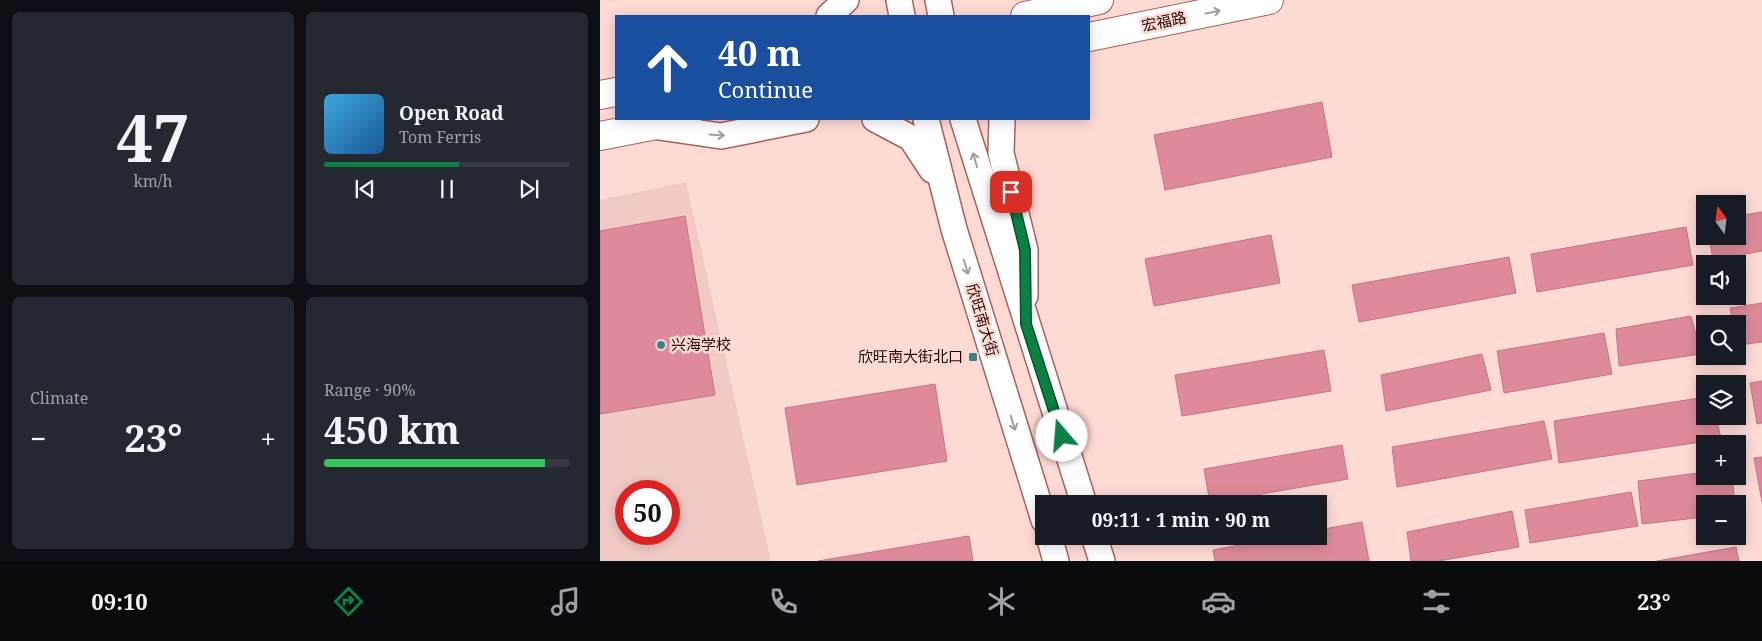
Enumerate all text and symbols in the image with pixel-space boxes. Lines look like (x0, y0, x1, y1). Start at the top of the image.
one-way arrow (1205, 6, 1221, 16)
street label: 宏福路 (1140, 7, 1188, 35)
text: 40 m (718, 29, 801, 76)
icon: ahead (635, 35, 700, 100)
text: Continue (718, 74, 813, 104)
text: 47 (116, 93, 190, 181)
text: Open Road (399, 100, 504, 126)
text: Tom Ferris (399, 126, 481, 148)
one-way arrow (708, 130, 724, 139)
one-way arrow (970, 152, 980, 168)
text: km/h (133, 170, 173, 192)
pin (990, 171, 1032, 213)
icon: previous (351, 175, 379, 203)
icon: pause (433, 175, 461, 203)
icon: next (515, 175, 543, 203)
icon: arrive (997, 178, 1025, 206)
north arrow (1696, 195, 1746, 245)
map controls (1696, 195, 1746, 545)
button: sound (1696, 255, 1746, 305)
one-way arrow (961, 259, 971, 275)
street label: 欣旺南大街 (962, 281, 1003, 359)
button: search (1696, 315, 1746, 365)
place label: 兴海学校 (671, 334, 731, 354)
marker: 兴海学校 (655, 339, 667, 351)
place label: 欣旺南大街北口 (858, 346, 963, 366)
marker: 欣旺南大街北口 (967, 351, 979, 363)
button: layers (1696, 375, 1746, 425)
text: Range · 90% (324, 379, 416, 401)
text: Climate (30, 387, 88, 409)
text: 450 km (324, 403, 460, 455)
position arrow (1035, 409, 1087, 461)
text: 23° (124, 411, 182, 463)
one-way arrow (1009, 414, 1019, 430)
text: − (30, 419, 46, 457)
text: + (260, 419, 276, 457)
button: + (1696, 435, 1746, 485)
speed limit sign: 50 (615, 480, 680, 545)
button: − (1696, 495, 1746, 545)
text: 09:11 · 1 min · 90 m (1092, 507, 1270, 533)
icon: directions (331, 584, 366, 619)
icon: music (548, 584, 583, 619)
icon: phone (766, 584, 801, 619)
icon: climate (984, 584, 1019, 619)
icon: car (1201, 584, 1236, 619)
icon: filters (1419, 584, 1454, 619)
text: 09:10 (91, 586, 148, 616)
text: 23° (1637, 586, 1671, 616)

